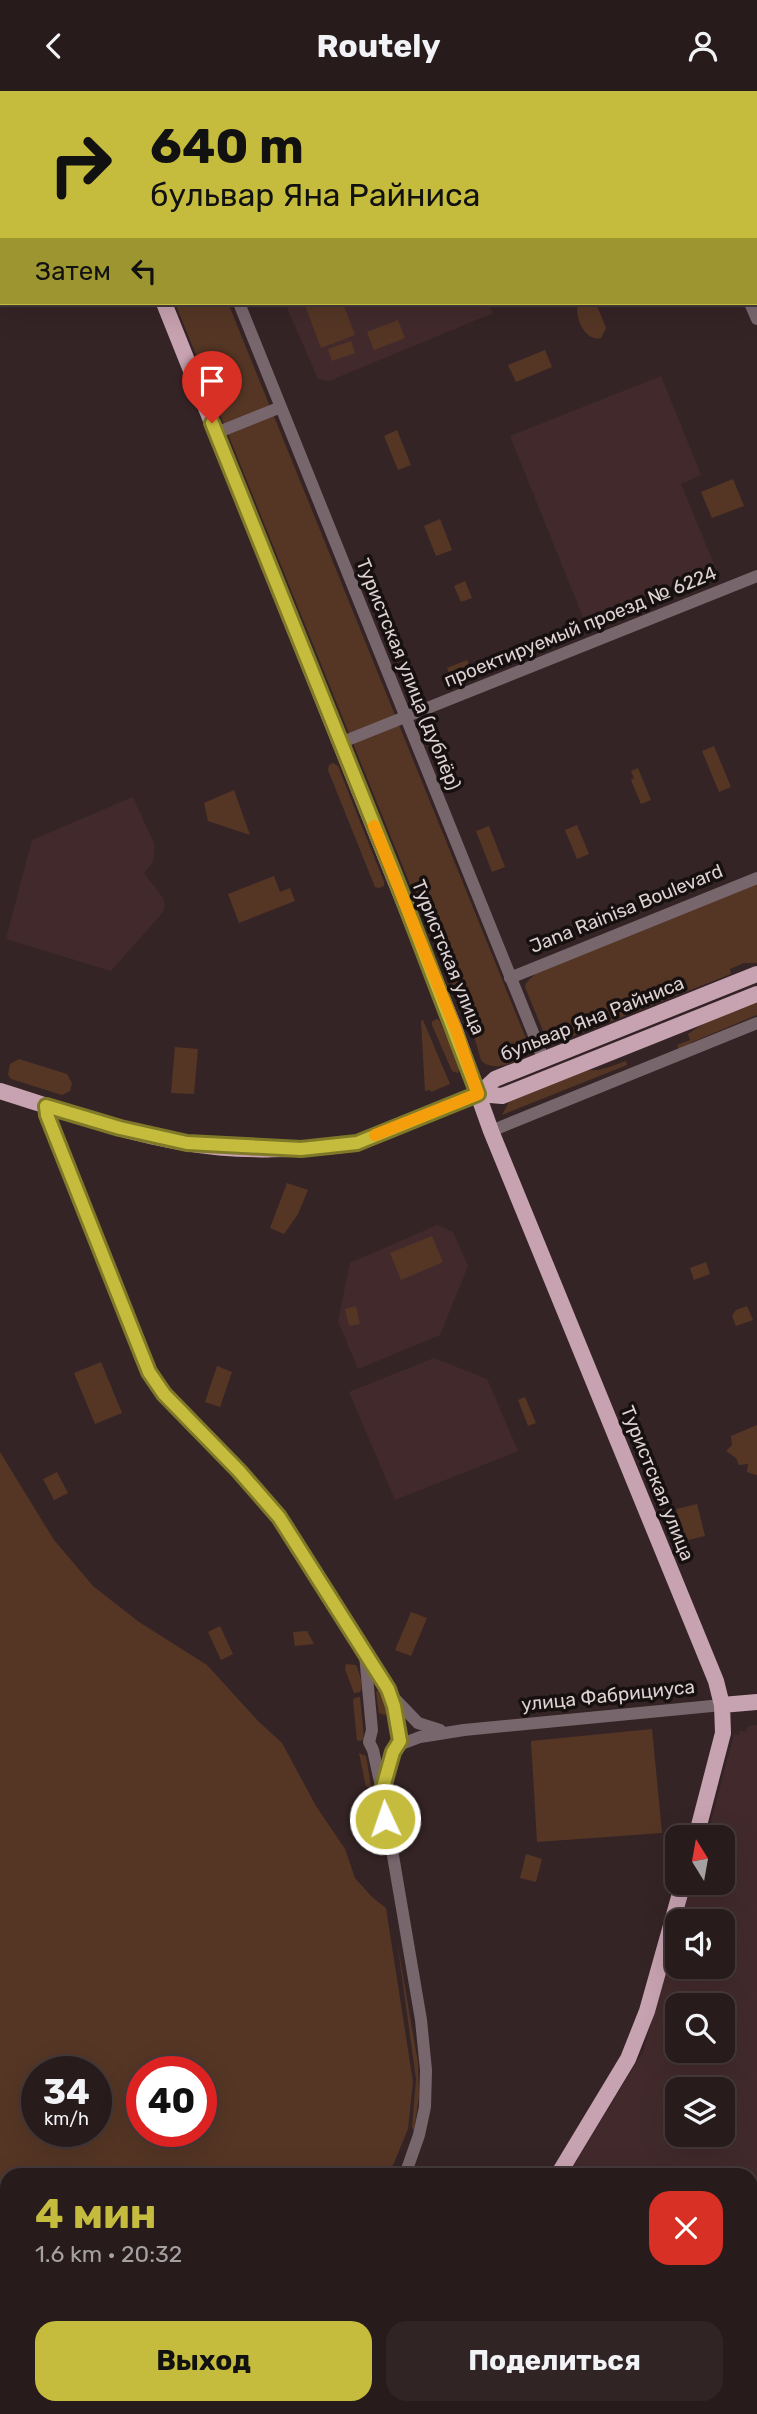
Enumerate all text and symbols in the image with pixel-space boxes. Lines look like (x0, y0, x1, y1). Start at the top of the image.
icon: back (35, 27, 73, 65)
text: Routely (316, 27, 441, 65)
icon: person (684, 27, 722, 65)
text: 640 m (150, 117, 304, 175)
icon: right (35, 119, 126, 210)
text: бульвар Яна Райниса (150, 176, 480, 214)
icon: left (125, 252, 163, 290)
text: Затем (35, 256, 111, 287)
pin (182, 351, 242, 423)
icon: arrive (193, 362, 231, 400)
street label: Туристская улица (дублёр) (351, 555, 466, 793)
street label: проектируемый проезд № 6224 (441, 561, 720, 692)
street label: Jana Rainisa Boulevard (526, 859, 726, 958)
street label: Туристская улица (407, 876, 490, 1038)
street label: бульвар Яна Райниса (497, 971, 687, 1066)
street label: Туристская улица (616, 1402, 699, 1564)
street label: улица Фабрициуса (520, 1675, 696, 1716)
position arrow (348, 1782, 422, 1856)
north arrow (665, 1825, 735, 1895)
map controls (665, 1825, 735, 2147)
button: sound (665, 1909, 735, 1979)
button: search (665, 1993, 735, 2063)
speed limit sign: 40 (126, 2056, 217, 2147)
text: 34 (43, 2071, 90, 2113)
button: layers (665, 2077, 735, 2147)
text: km/h (44, 2108, 89, 2130)
text: 4 мин (35, 2189, 157, 2239)
button: close (649, 2191, 723, 2265)
text: 1.6 km · 20:32 (35, 2240, 182, 2268)
button: Выход (35, 2321, 372, 2401)
button: Поделиться (386, 2321, 723, 2401)

